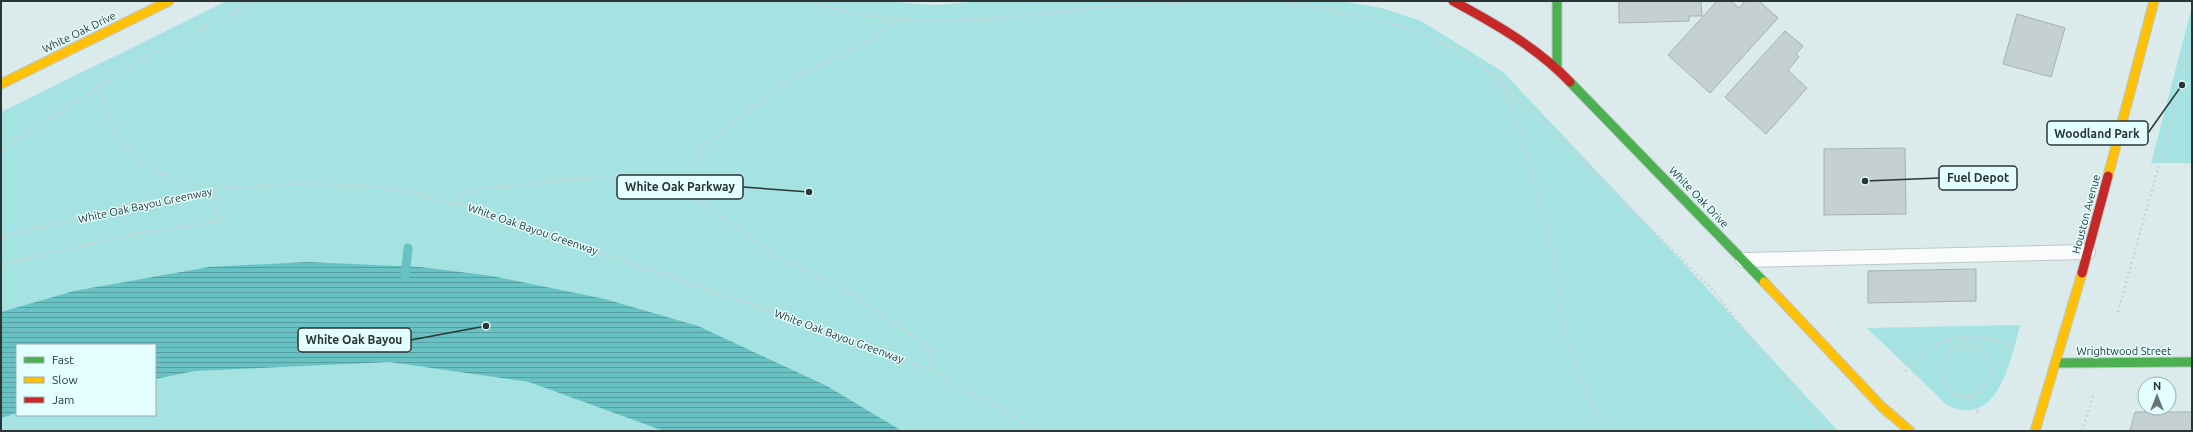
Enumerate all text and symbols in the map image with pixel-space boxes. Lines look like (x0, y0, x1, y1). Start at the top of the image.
street label: White Oak Drive (40, 9, 118, 55)
callout: Woodland Park (2047, 121, 2148, 145)
text: Woodland Park (2054, 127, 2140, 140)
street label: White Oak Drive (1667, 164, 1731, 230)
callout: Fuel Depot (1939, 166, 2017, 190)
text: Fuel Depot (1947, 171, 2009, 184)
street label: Houston Avenue (2070, 173, 2102, 255)
callout: White Oak Parkway (617, 175, 743, 199)
text: White Oak Parkway (625, 180, 735, 193)
street label: White Oak Bayou Greenway (77, 185, 214, 225)
street label: White Oak Bayou Greenway (466, 201, 600, 257)
street label: White Oak Bayou Greenway (773, 307, 906, 365)
callout: White Oak Bayou (298, 328, 411, 352)
text: White Oak Bayou (306, 333, 402, 346)
legend (16, 344, 156, 416)
street label: Wrightwood Street (2077, 345, 2172, 357)
text: Fast (52, 353, 74, 366)
text: Slow (52, 373, 78, 386)
north arrow (2137, 376, 2177, 416)
text: N (2153, 380, 2161, 392)
text: Jam (52, 393, 74, 406)

